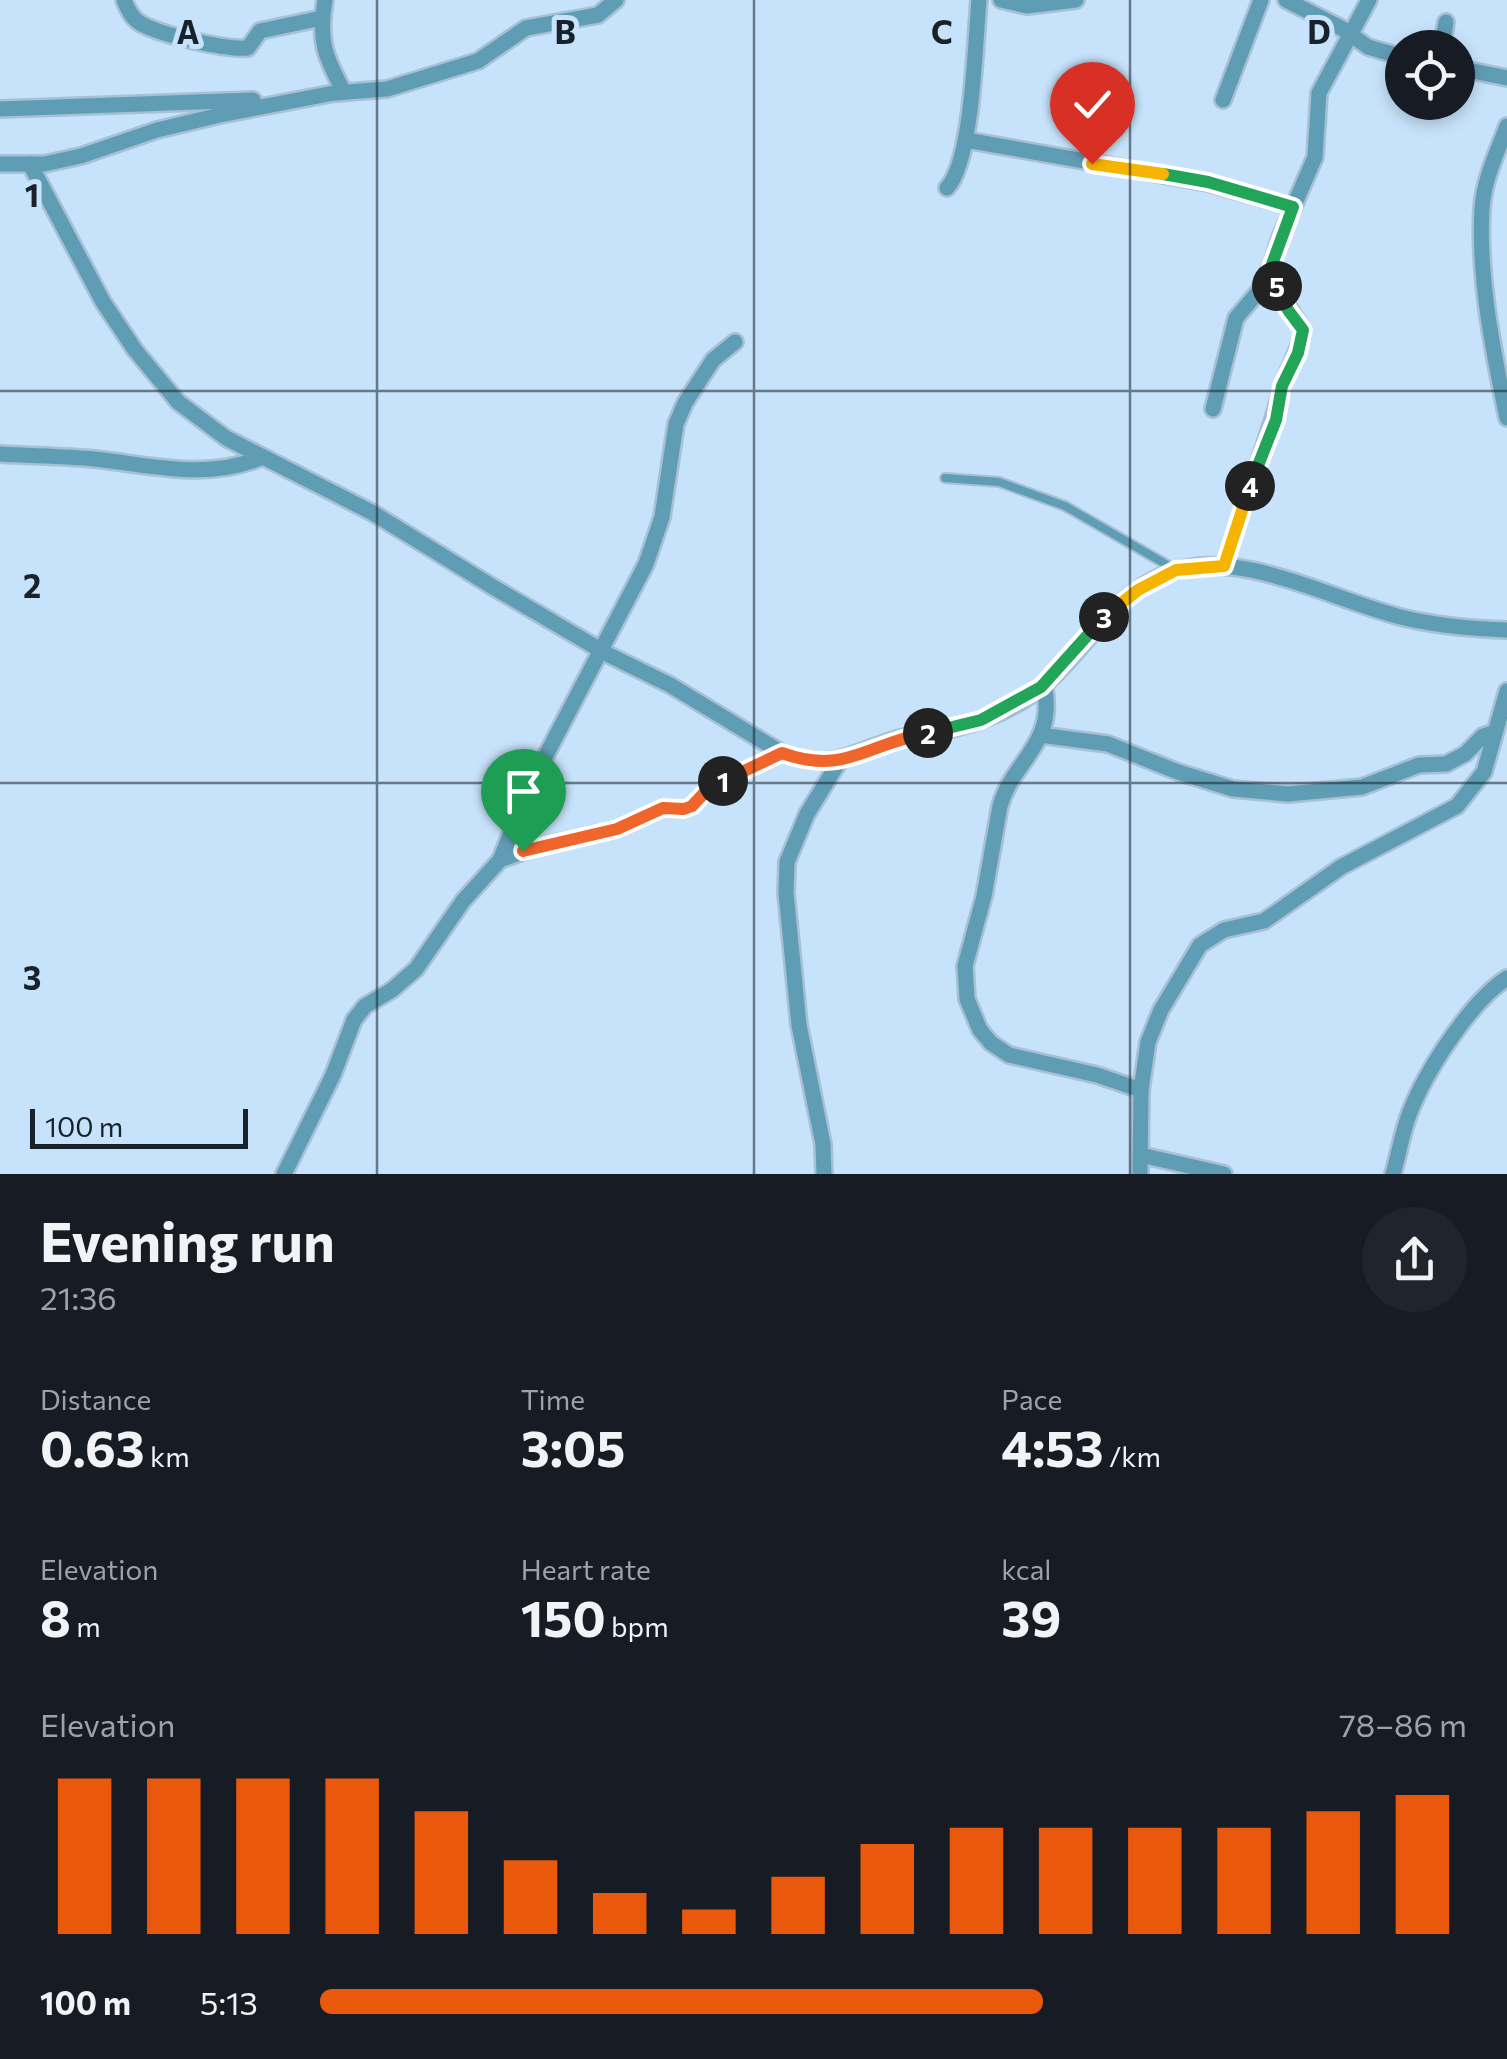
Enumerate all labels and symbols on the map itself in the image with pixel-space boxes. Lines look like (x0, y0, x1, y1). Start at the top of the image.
text: A (177, 11, 200, 51)
text: B (554, 11, 576, 51)
text: C (931, 11, 953, 51)
text: D (1307, 11, 1331, 51)
pin (1050, 62, 1135, 165)
text: 1 (25, 174, 39, 214)
pin: 5 (1252, 261, 1302, 311)
pin: 4 (1225, 461, 1275, 511)
text: 2 (23, 565, 41, 605)
pin: 3 (1079, 592, 1129, 642)
pin: 2 (903, 708, 953, 758)
pin (481, 749, 566, 852)
pin: 1 (698, 756, 748, 806)
text: 3 (23, 957, 41, 997)
scale bar (30, 1104, 248, 1148)

